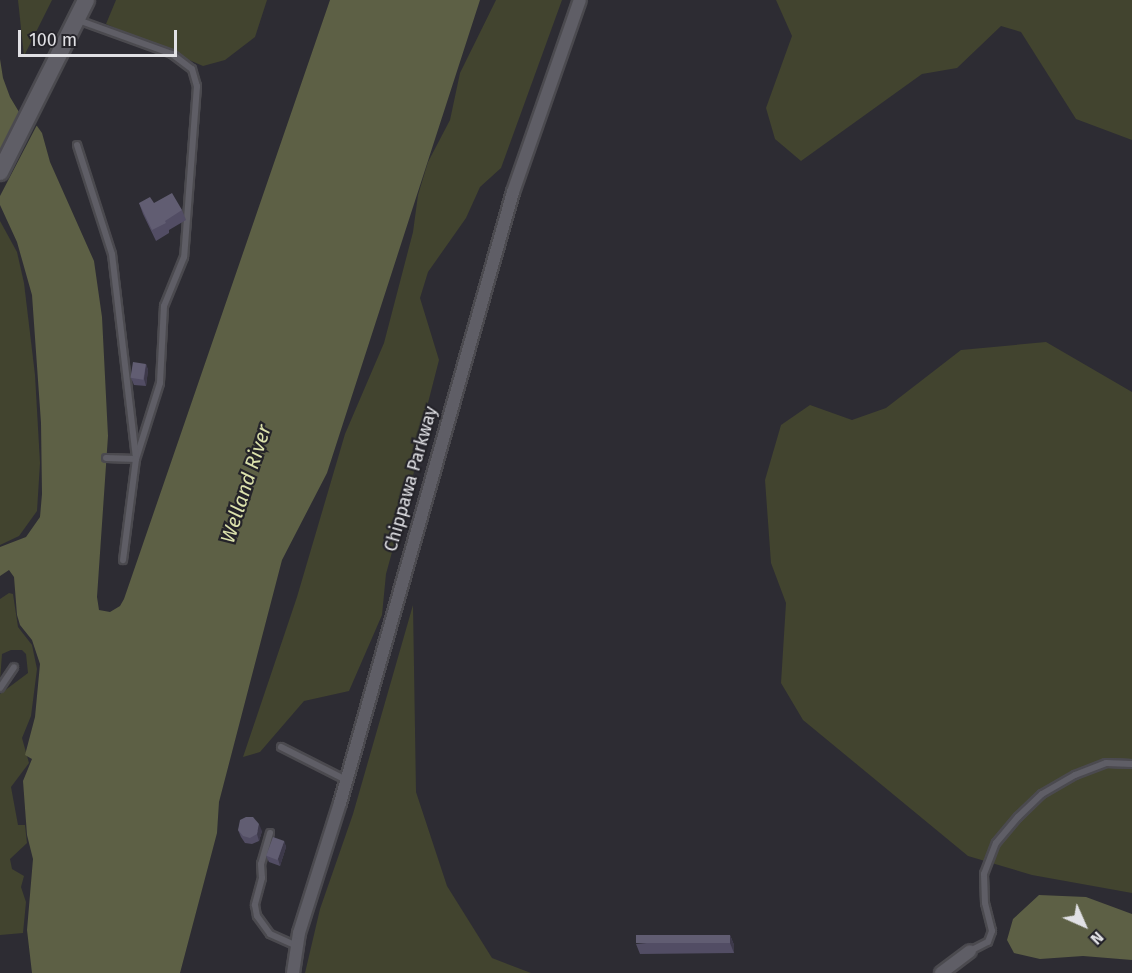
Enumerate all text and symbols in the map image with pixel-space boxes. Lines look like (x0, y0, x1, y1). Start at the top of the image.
scale bar (21, 18, 180, 56)
text: 100 m (29, 29, 77, 51)
street label: Chippawa Parkway (380, 404, 442, 554)
water label: Welland River (216, 422, 276, 546)
north arrow (1054, 895, 1114, 955)
text: N (1087, 928, 1108, 949)

